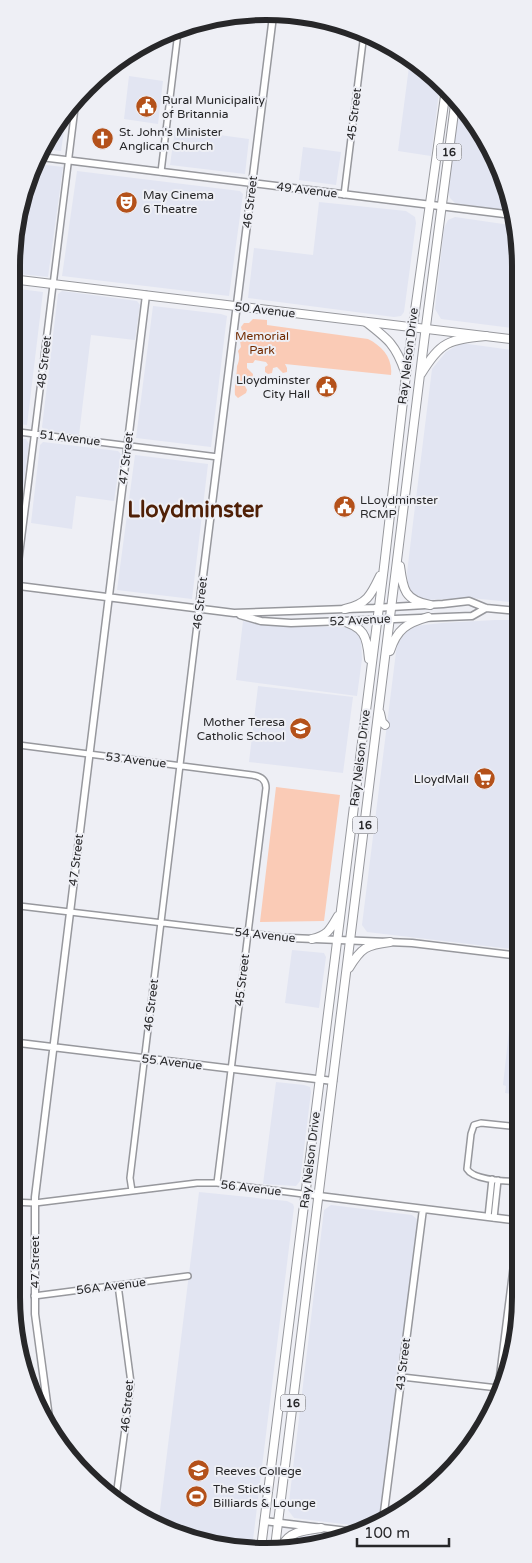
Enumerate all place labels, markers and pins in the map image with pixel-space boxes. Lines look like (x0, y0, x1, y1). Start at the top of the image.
place label: Rural Municipality of Britannia (162, 93, 266, 121)
public building icon: Rural Municipality of Britannia (134, 95, 158, 119)
place label: St. John's Minister Anglican Church (119, 125, 223, 153)
church icon: St. John's Minister Anglican Church (91, 127, 115, 151)
place label: May Cinema 6 Theatre (143, 188, 214, 216)
theatre icon: May Cinema 6 Theatre (115, 190, 139, 214)
place label: Lloydminster City Hall (236, 373, 310, 401)
public building icon: Lloydminster City Hall (314, 375, 338, 399)
place label: LLoydminster RCMP (360, 493, 438, 521)
public building icon: LLoydminster RCMP (332, 495, 356, 519)
place label: Mother Teresa Catholic School (197, 715, 285, 743)
school or university icon: Mother Teresa Catholic School (289, 717, 313, 741)
supermarket icon: LloydMall (473, 767, 497, 791)
place label: LloydMall (414, 772, 469, 786)
school or university icon: Reeves College (187, 1459, 211, 1483)
place label: Reeves College (215, 1464, 302, 1478)
place label: The Sticks Billiards & Lounge (213, 1482, 316, 1510)
sports icon: The Sticks Billiards & Lounge (185, 1484, 209, 1508)

